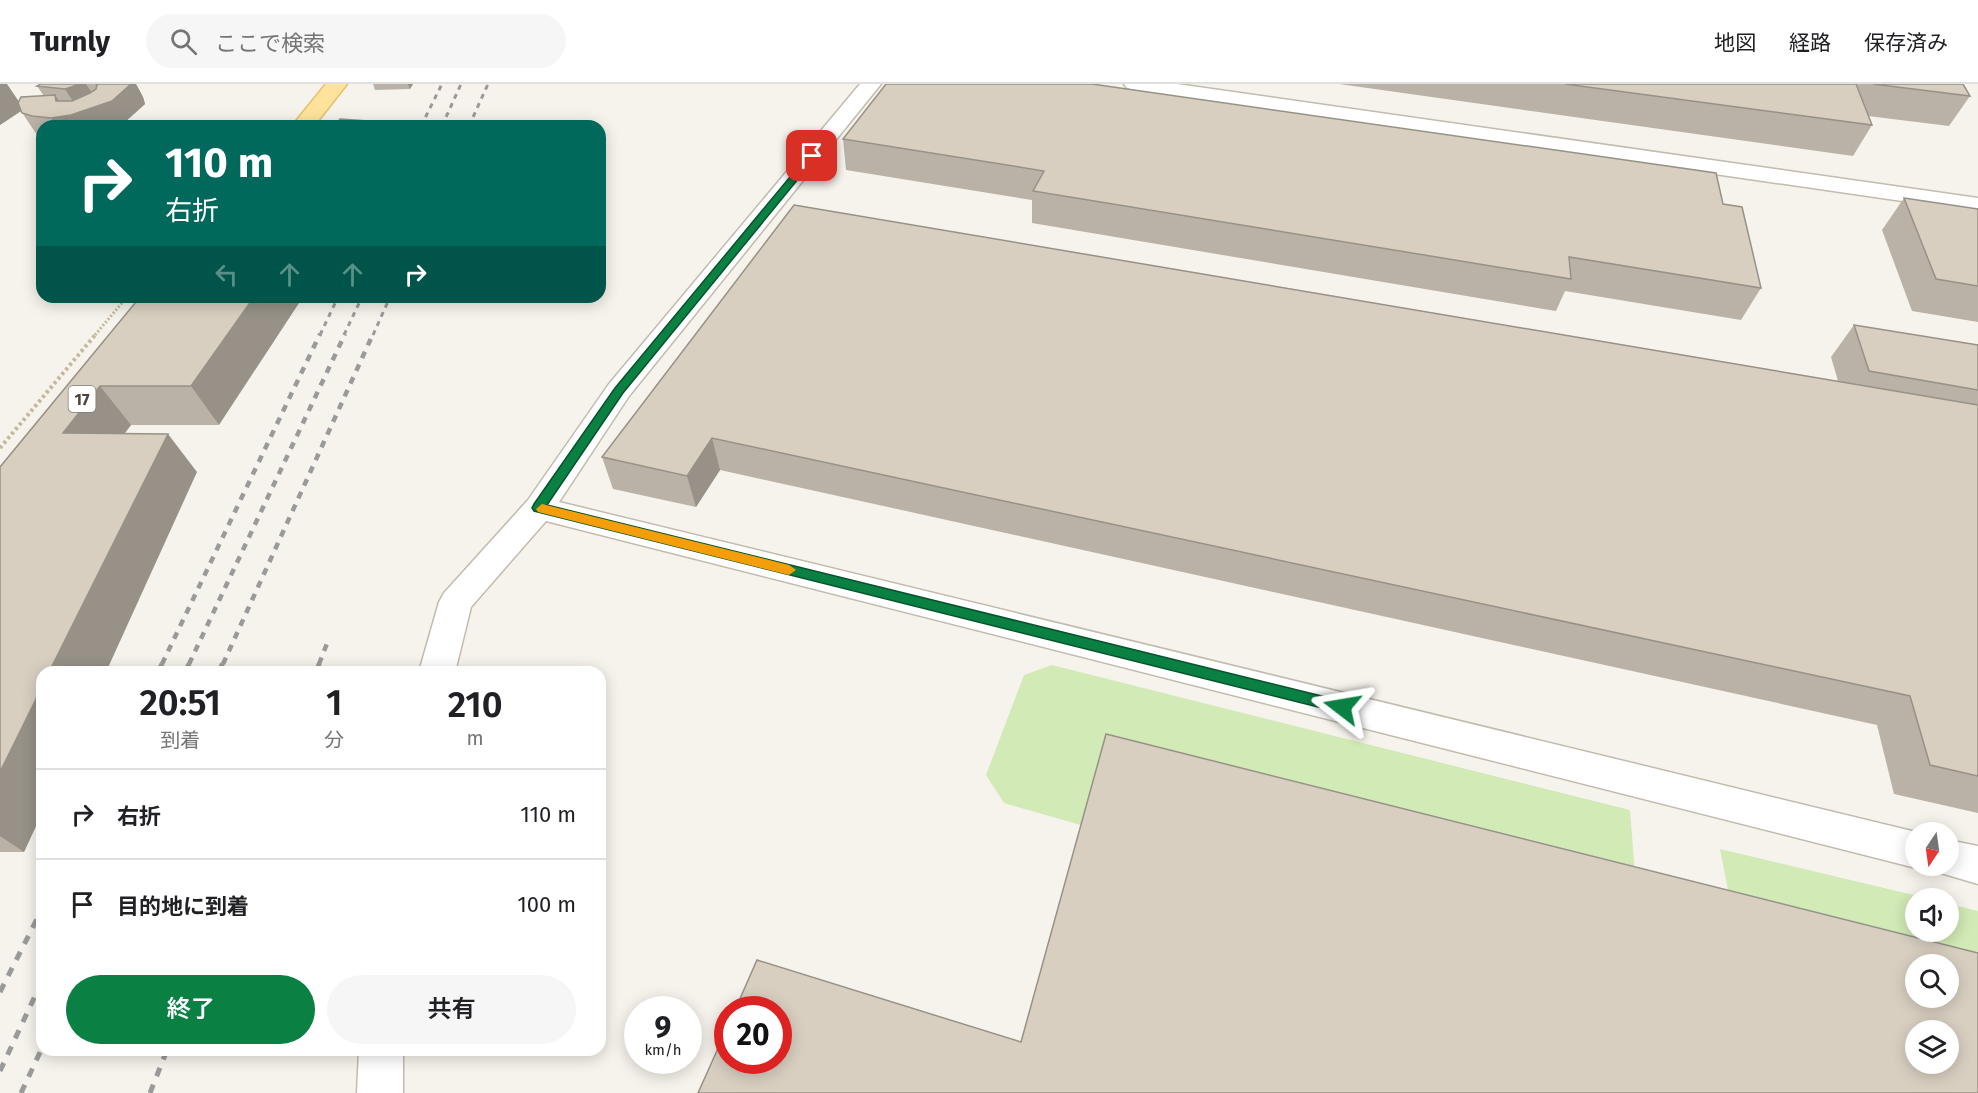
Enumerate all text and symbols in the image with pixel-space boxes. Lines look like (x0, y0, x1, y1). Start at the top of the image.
search box (146, 14, 566, 68)
text: Turnly (30, 25, 110, 58)
icon: search (167, 25, 200, 58)
text: ここで検索 (215, 30, 325, 57)
text: 地図 (1714, 30, 1756, 56)
text: 経路 (1789, 30, 1831, 56)
text: 保存済み (1864, 30, 1948, 56)
pin (786, 130, 837, 181)
text: 110 m (165, 138, 273, 188)
icon: arrive (795, 139, 828, 172)
icon: right (66, 144, 144, 222)
text: 右折 (165, 195, 219, 227)
icon: left (210, 258, 243, 291)
icon: ahead (273, 258, 306, 291)
icon: ahead (336, 258, 369, 291)
icon: right (399, 258, 432, 291)
road number: 17 (68, 386, 96, 412)
position arrow (1310, 675, 1374, 739)
text: 20:51 (139, 681, 221, 725)
text: 1 (326, 681, 343, 725)
text: 210 (448, 683, 503, 727)
text: m (467, 726, 484, 750)
text: 到着 (160, 728, 200, 752)
text: 分 (324, 728, 344, 752)
icon: right (66, 798, 99, 831)
text: 110 m (520, 801, 576, 828)
text: 右折 (117, 803, 161, 830)
north arrow (1905, 822, 1959, 876)
map controls (1905, 822, 1959, 1074)
icon: arrive (66, 888, 99, 921)
button: sound (1905, 888, 1959, 942)
text: 100 m (517, 891, 576, 918)
text: 目的地に到着 (117, 893, 249, 920)
button: search (1905, 954, 1959, 1008)
button: 終了 (66, 975, 315, 1044)
button: 共有 (327, 975, 576, 1044)
speed limit sign: 20 (714, 996, 792, 1074)
text: 9 (655, 1010, 671, 1046)
button: layers (1905, 1020, 1959, 1074)
text: km/h (644, 1041, 682, 1059)

